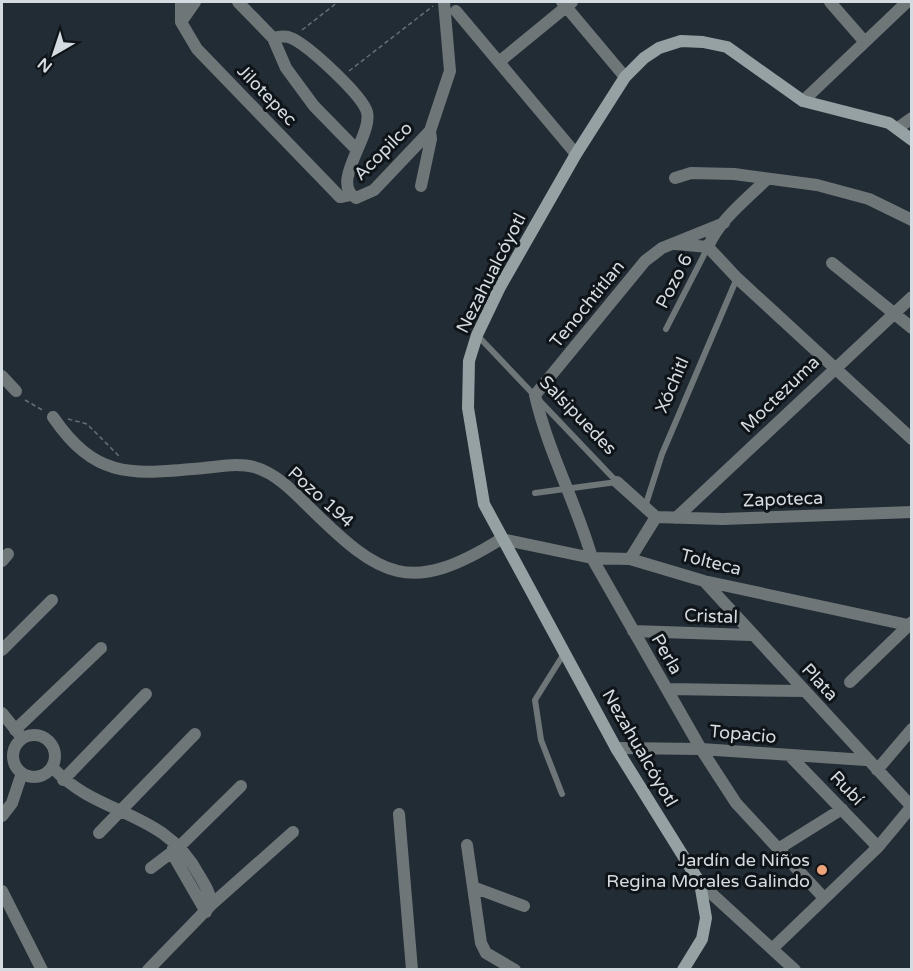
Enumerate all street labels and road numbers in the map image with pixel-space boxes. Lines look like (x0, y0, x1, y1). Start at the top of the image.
street label: Jilotepec (233, 60, 301, 130)
street label: Acopilco (349, 117, 417, 185)
street label: Nezahualcóyotl (451, 209, 531, 337)
street label: Pozo 6 (651, 250, 697, 312)
street label: Tenochtitlan (545, 256, 629, 352)
street label: Moctezuma (736, 351, 824, 437)
street label: Xóchitl (650, 354, 694, 416)
street label: Salsipuedes (535, 371, 621, 459)
street label: Pozo 194 (283, 462, 359, 532)
street label: Zapoteca (742, 487, 824, 511)
street label: Tolteca (678, 544, 744, 580)
street label: Cristal (684, 604, 738, 628)
street label: Perla (647, 630, 687, 678)
street label: Plata (797, 659, 843, 705)
street label: Nezahualcóyotl (597, 685, 683, 811)
street label: Topacio (709, 720, 778, 748)
street label: Rubí (825, 766, 869, 810)

